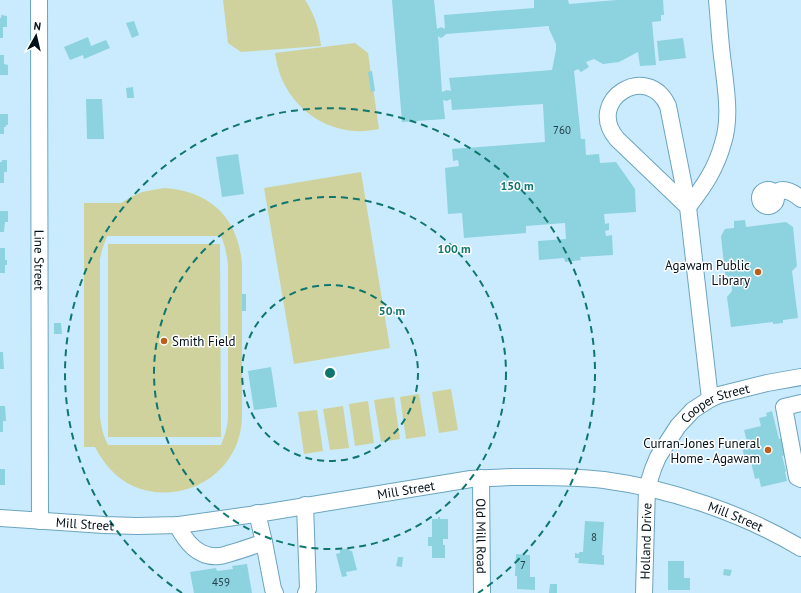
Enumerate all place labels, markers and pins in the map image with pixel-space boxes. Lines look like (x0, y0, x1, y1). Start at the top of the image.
place label: Agawam Public Library (665, 257, 750, 289)
marker: Agawam Public Library (753, 267, 763, 277)
place label: Smith Field (172, 333, 236, 350)
marker: Smith Field (159, 336, 169, 346)
centre of rings (323, 366, 337, 380)
place label: Curran-Jones Funeral Home - Agawam (643, 435, 760, 467)
marker: Curran-Jones Funeral Home - Agawam (763, 445, 773, 455)

